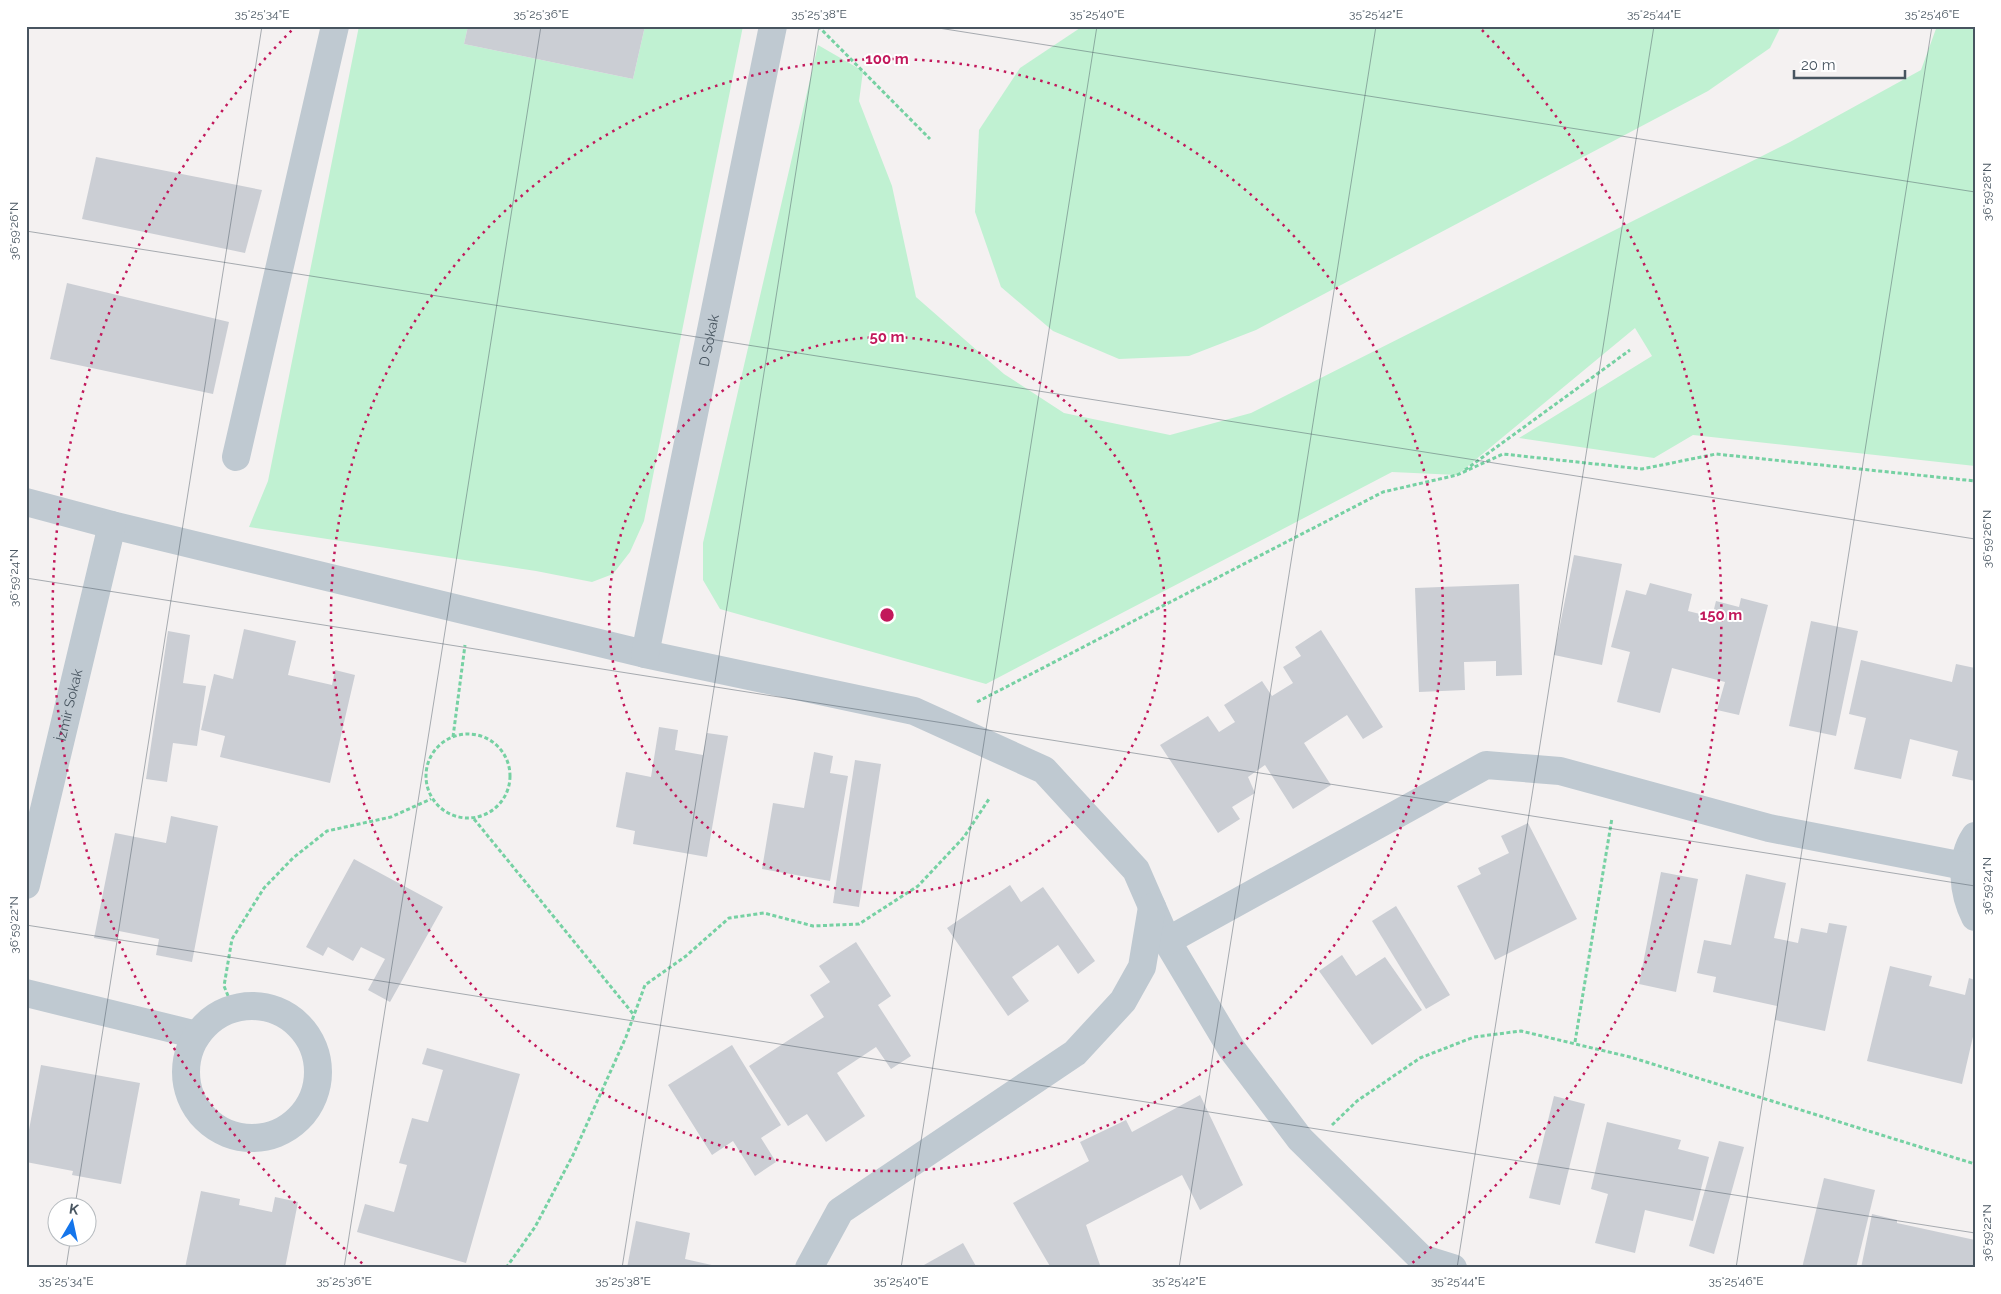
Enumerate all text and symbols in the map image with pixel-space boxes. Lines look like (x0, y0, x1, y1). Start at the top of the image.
text: 35°25'34"E (235, 7, 289, 21)
text: 35°25'36"E (513, 7, 569, 21)
text: 35°25'38"E (791, 7, 847, 21)
text: 35°25'40"E (1069, 7, 1125, 21)
text: 35°25'42"E (1349, 7, 1403, 21)
text: 35°25'44"E (1627, 7, 1681, 21)
text: 35°25'46"E (1905, 7, 1959, 21)
scale bar (1794, 48, 1905, 80)
text: 100 m (865, 50, 909, 68)
text: 20 m (1801, 56, 1836, 74)
text: 36°59'28"N (1980, 163, 1994, 221)
text: 36°59'26"N (7, 202, 21, 260)
street label: D Sokak (696, 312, 722, 368)
text: 50 m (869, 328, 905, 346)
text: 36°59'26"N (1980, 510, 1994, 568)
text: 36°59'24"N (7, 549, 21, 607)
centre of rings (878, 606, 896, 624)
text: 150 m (1700, 606, 1742, 624)
street label: İzmir Sokak (51, 667, 85, 743)
text: 36°59'24"N (1980, 857, 1994, 915)
text: 36°59'22"N (7, 896, 21, 954)
north arrow (48, 1196, 98, 1246)
text: K (68, 1201, 81, 1218)
text: 36°59'22"N (1980, 1204, 1994, 1262)
text: 35°25'34"E (39, 1274, 93, 1288)
text: 35°25'36"E (316, 1274, 372, 1288)
text: 35°25'38"E (595, 1274, 651, 1288)
text: 35°25'40"E (873, 1274, 929, 1288)
text: 35°25'42"E (1152, 1274, 1206, 1288)
text: 35°25'44"E (1431, 1274, 1485, 1288)
text: 35°25'46"E (1709, 1274, 1763, 1288)

